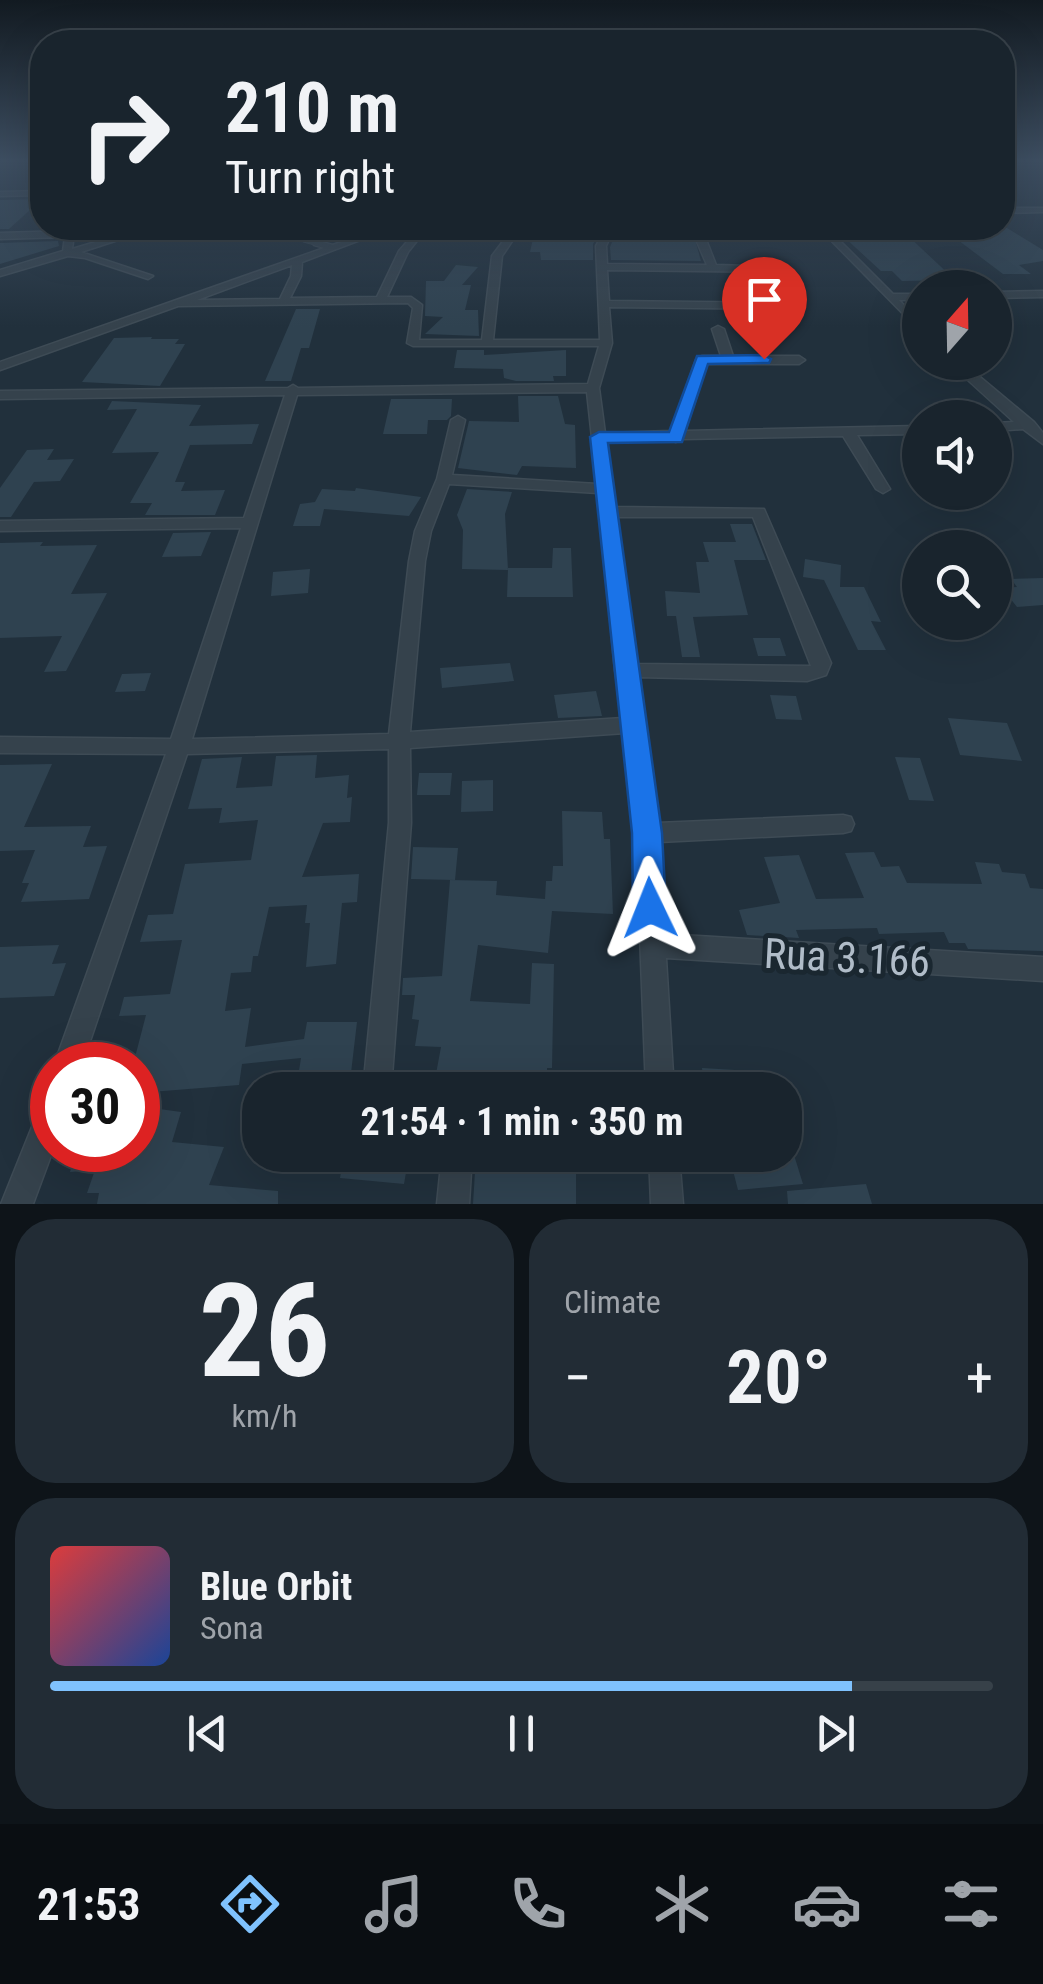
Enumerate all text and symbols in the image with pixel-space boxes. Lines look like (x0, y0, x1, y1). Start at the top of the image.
text: 210 m (225, 67, 399, 149)
icon: right (60, 70, 190, 200)
text: Turn right (225, 151, 395, 204)
pin (722, 257, 807, 360)
north arrow (902, 270, 1012, 380)
map controls (902, 270, 1012, 640)
icon: arrive (737, 272, 792, 327)
button: sound (902, 400, 1012, 510)
button: search (902, 530, 1012, 640)
position arrow (598, 856, 702, 960)
street label: Rua 3.166 (763, 929, 931, 986)
speed limit sign: 30 (30, 1042, 160, 1172)
text: 21:54 · 1 min · 350 m (361, 1100, 683, 1144)
text: 26 (199, 1255, 330, 1408)
text: Climate (564, 1283, 661, 1321)
text: 20° (726, 1333, 831, 1421)
text: − (564, 1346, 592, 1410)
text: + (966, 1346, 993, 1410)
text: km/h (232, 1397, 297, 1435)
text: Blue Orbit (200, 1565, 352, 1609)
text: Sona (200, 1609, 263, 1647)
icon: previous (180, 1706, 235, 1761)
icon: pause (494, 1706, 549, 1761)
icon: next (808, 1706, 863, 1761)
icon: directions (215, 1869, 285, 1939)
icon: music (359, 1869, 429, 1939)
icon: phone (503, 1869, 573, 1939)
icon: climate (647, 1869, 717, 1939)
icon: car (792, 1869, 862, 1939)
icon: filters (936, 1869, 1006, 1939)
text: 21:53 (37, 1878, 140, 1931)

